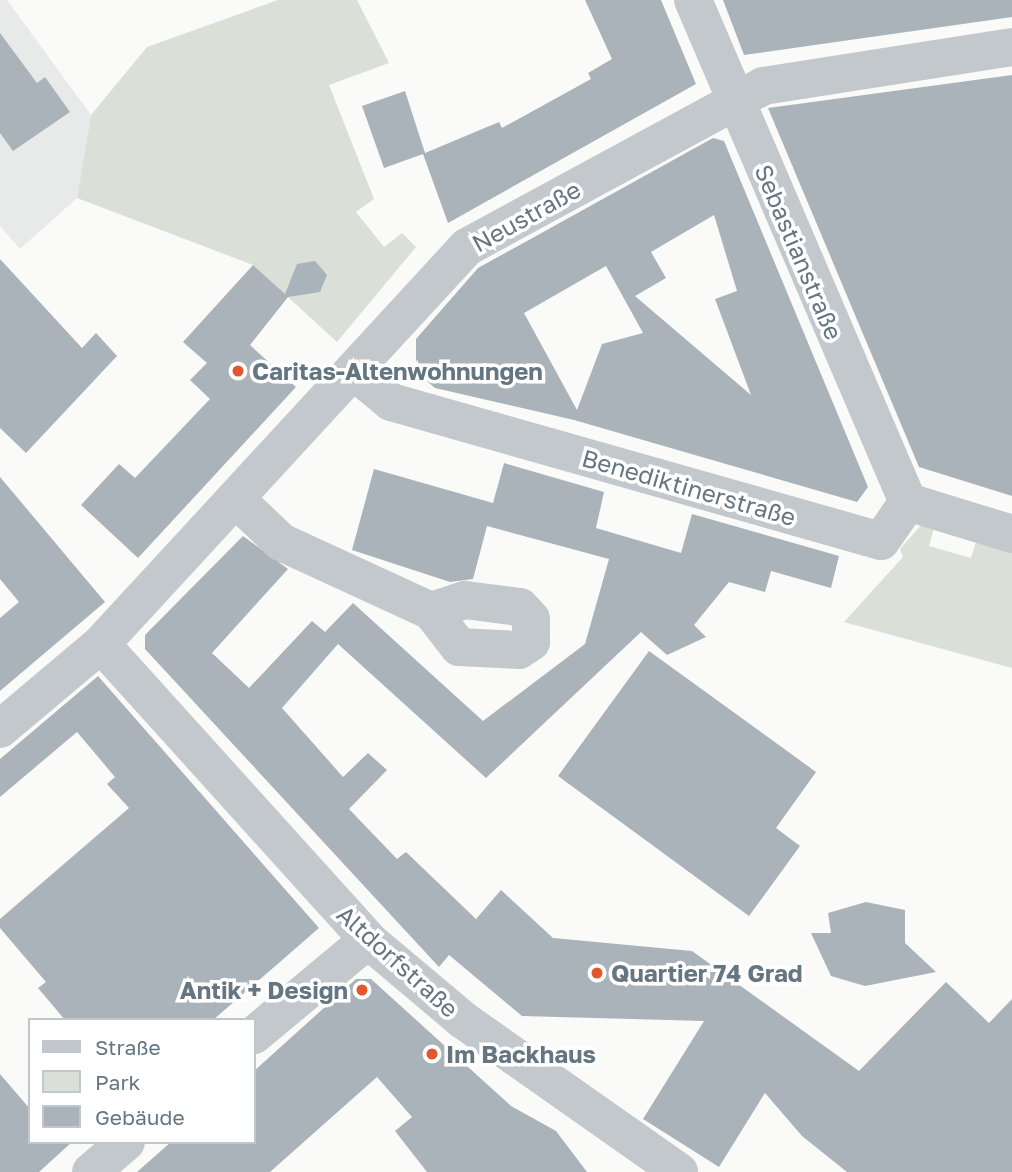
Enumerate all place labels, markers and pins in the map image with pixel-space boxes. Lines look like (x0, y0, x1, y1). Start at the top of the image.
place label: Caritas-Altenwohnungen (252, 357, 543, 385)
marker: Caritas-Altenwohnungen (230, 363, 246, 379)
place label: Quartier 74 Grad (611, 959, 803, 987)
marker: Quartier 74 Grad (589, 965, 605, 981)
place label: Antik + Design (180, 976, 348, 1004)
marker: Antik + Design (354, 982, 370, 998)
place label: Im Backhaus (446, 1040, 596, 1068)
marker: Im Backhaus (424, 1046, 440, 1062)

